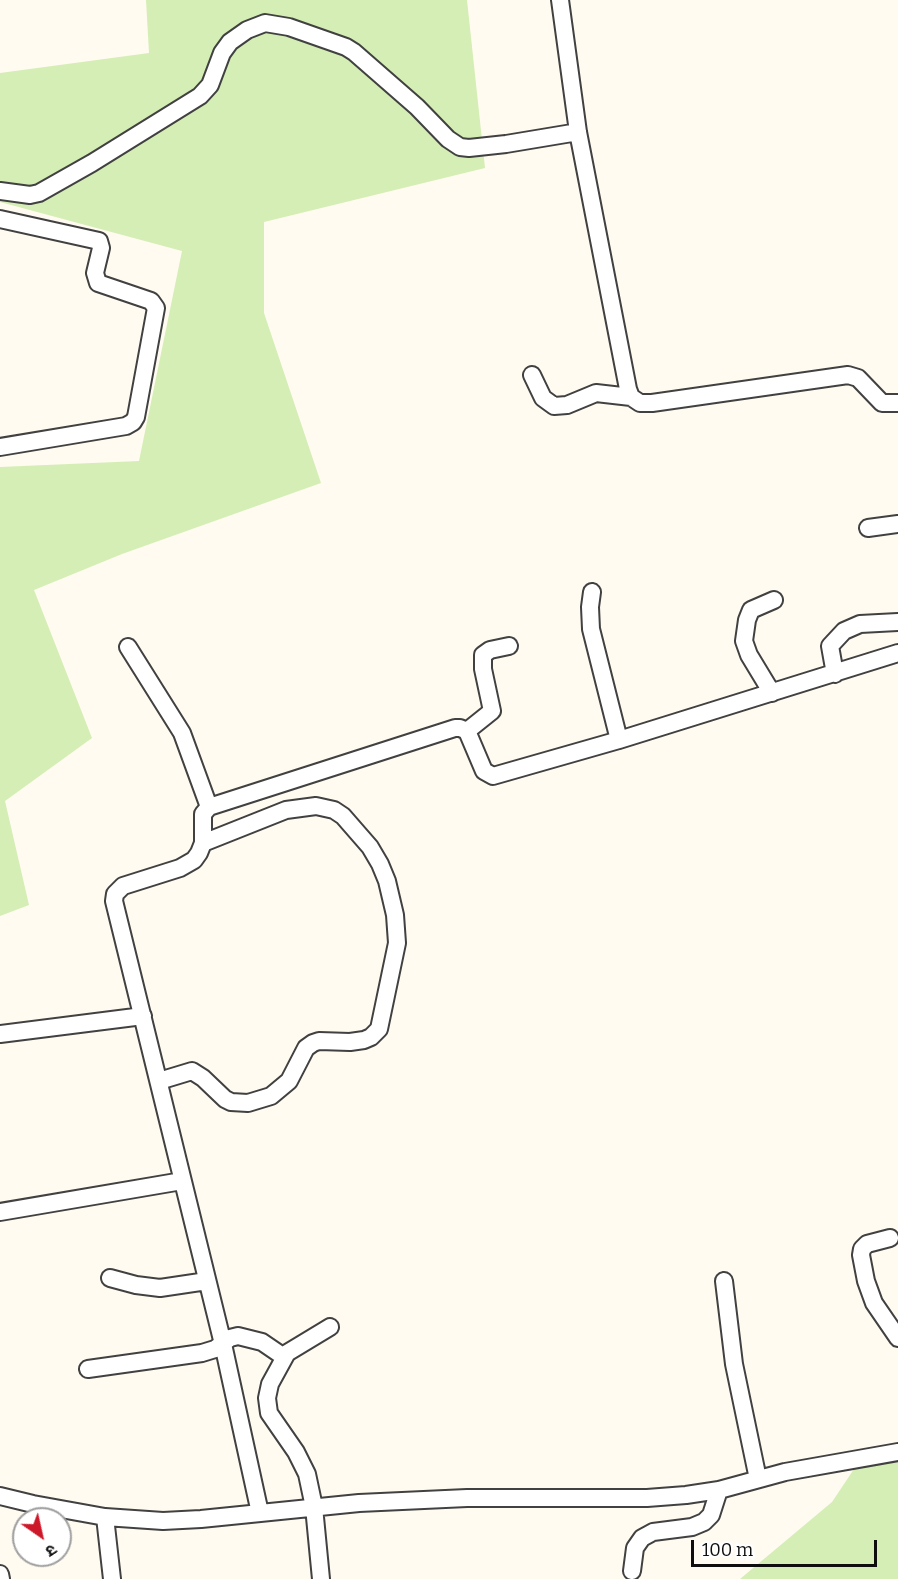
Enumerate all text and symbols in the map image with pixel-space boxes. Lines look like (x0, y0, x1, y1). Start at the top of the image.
north arrow (12, 1507, 72, 1567)
scale bar (694, 1528, 880, 1566)
text: 100 m (702, 1539, 753, 1561)
text: उ (42, 1540, 60, 1561)

